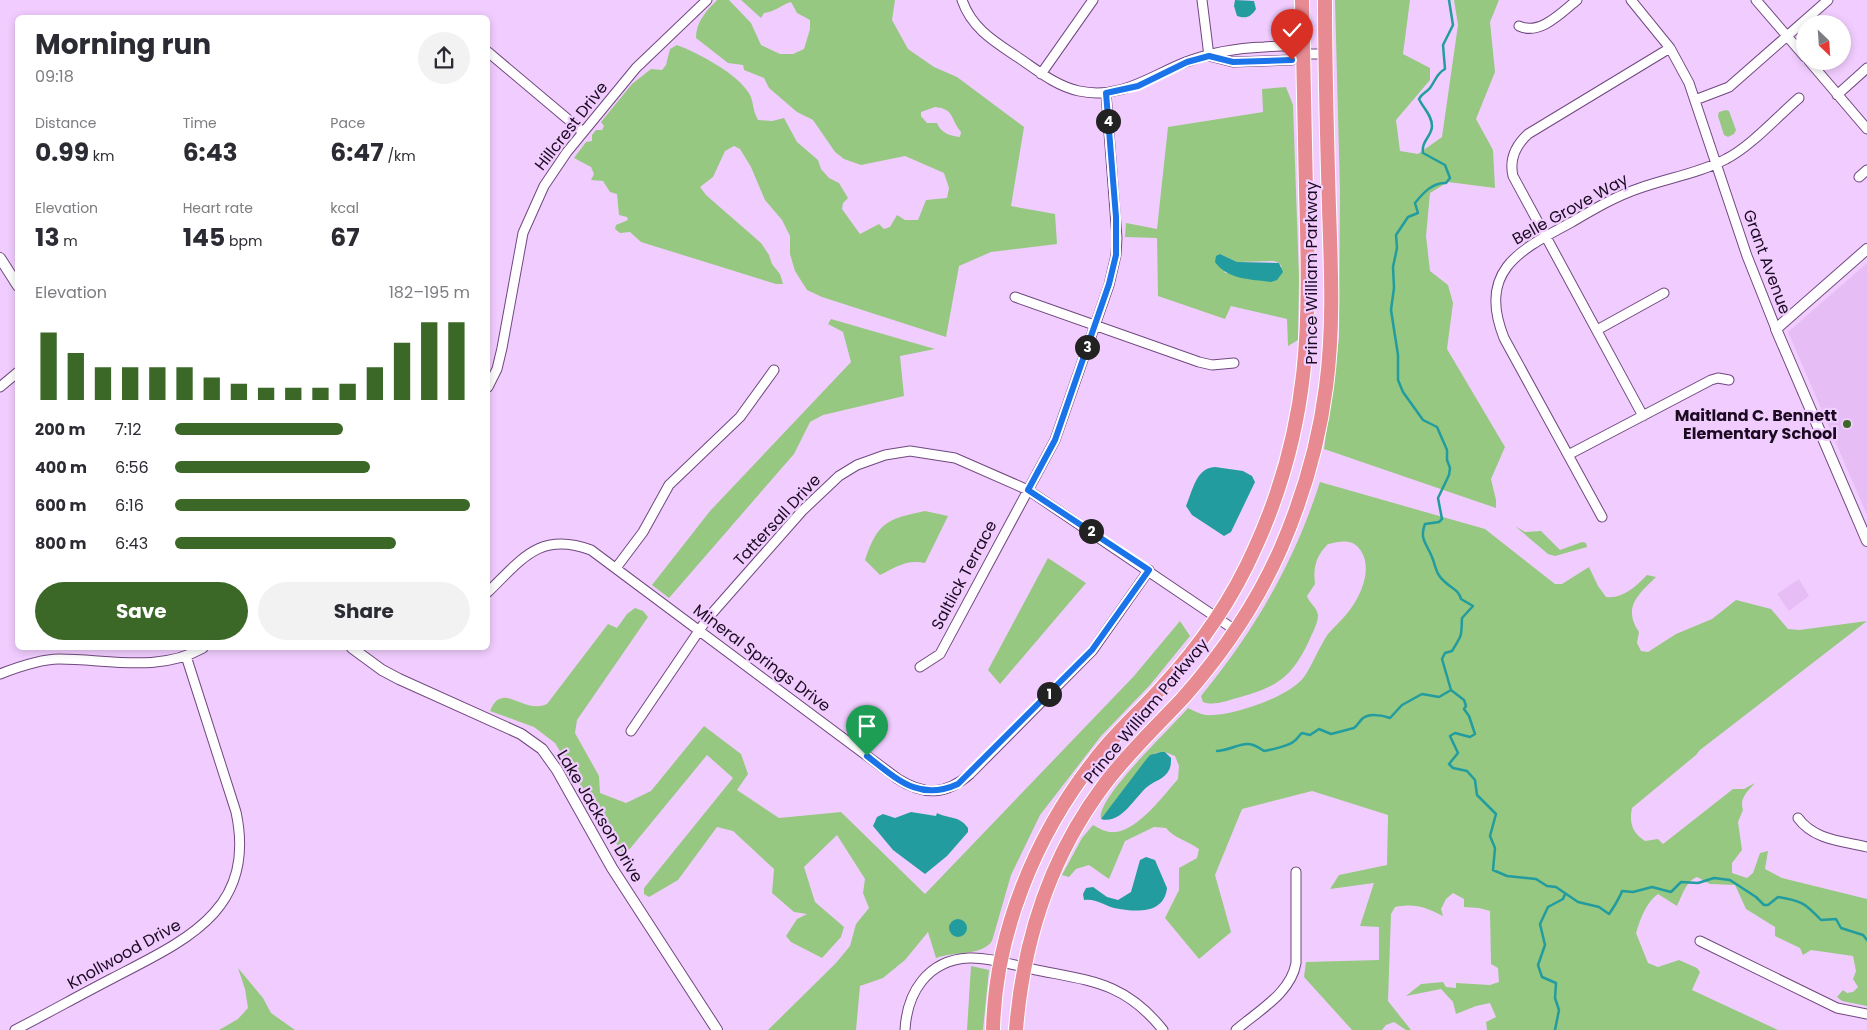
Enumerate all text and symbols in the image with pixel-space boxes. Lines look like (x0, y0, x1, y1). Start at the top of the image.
pin (1271, 9, 1313, 60)
north arrow (1796, 15, 1851, 70)
map controls (1796, 15, 1851, 70)
icon: check (1278, 16, 1306, 44)
text: Morning run (35, 25, 211, 64)
button: share (418, 32, 470, 84)
text: 09:18 (35, 65, 74, 88)
street label: Hillcrest Drive (529, 77, 613, 175)
pin: 4 (1096, 108, 1120, 134)
text: 4 (1104, 111, 1113, 131)
text: Distance (35, 113, 96, 133)
text: Time (183, 113, 217, 133)
text: Pace (330, 113, 365, 133)
text: 0.99 (35, 135, 89, 170)
text: 6:43 (183, 135, 238, 170)
text: 6:47 (330, 135, 384, 170)
text: km (89, 146, 114, 166)
text: /km (384, 146, 416, 166)
street label: Belle Grove Way (1508, 168, 1632, 250)
street label: Prince William Parkway (1300, 181, 1323, 365)
text: Elevation (35, 198, 98, 218)
text: Heart rate (183, 198, 253, 218)
text: kcal (330, 198, 359, 218)
street label: Grant Avenue (1737, 207, 1797, 318)
text: 13 (35, 220, 60, 255)
text: 145 (183, 220, 225, 255)
text: 67 (330, 220, 360, 255)
text: m (60, 231, 78, 251)
text: bpm (225, 231, 262, 251)
text: Elevation (35, 281, 107, 304)
text: 182–195 m (389, 281, 470, 304)
pin: 3 (1074, 334, 1100, 360)
text: 3 (1083, 337, 1092, 357)
place label: Maitland C. Bennett Elementary School (1675, 404, 1837, 445)
text: 200 m (35, 418, 85, 441)
text: 7:12 (115, 418, 141, 441)
marker: Maitland C. Bennett Elementary School (1841, 418, 1853, 430)
text: 400 m (35, 456, 87, 479)
text: 6:56 (115, 456, 149, 479)
street label: Tattersall Drive (728, 469, 826, 571)
text: 600 m (35, 494, 86, 517)
text: 6:16 (115, 494, 144, 517)
street label: Saltlick Terrace (925, 516, 1003, 634)
pin: 2 (1078, 518, 1104, 544)
text: 2 (1088, 521, 1096, 541)
text: 800 m (35, 532, 87, 555)
text: 6:43 (115, 532, 148, 555)
button: Save (35, 582, 248, 640)
button: Share (258, 582, 470, 640)
street label: Mineral Springs Drive (688, 599, 836, 717)
street label: Prince William Parkway (1078, 633, 1214, 789)
pin: 1 (1036, 682, 1062, 706)
text: 1 (1047, 684, 1052, 704)
pin (846, 705, 888, 756)
icon: arrive (853, 712, 881, 740)
street label: Lake Jackson Drive (551, 746, 649, 887)
street label: Knollwood Drive (63, 913, 185, 995)

